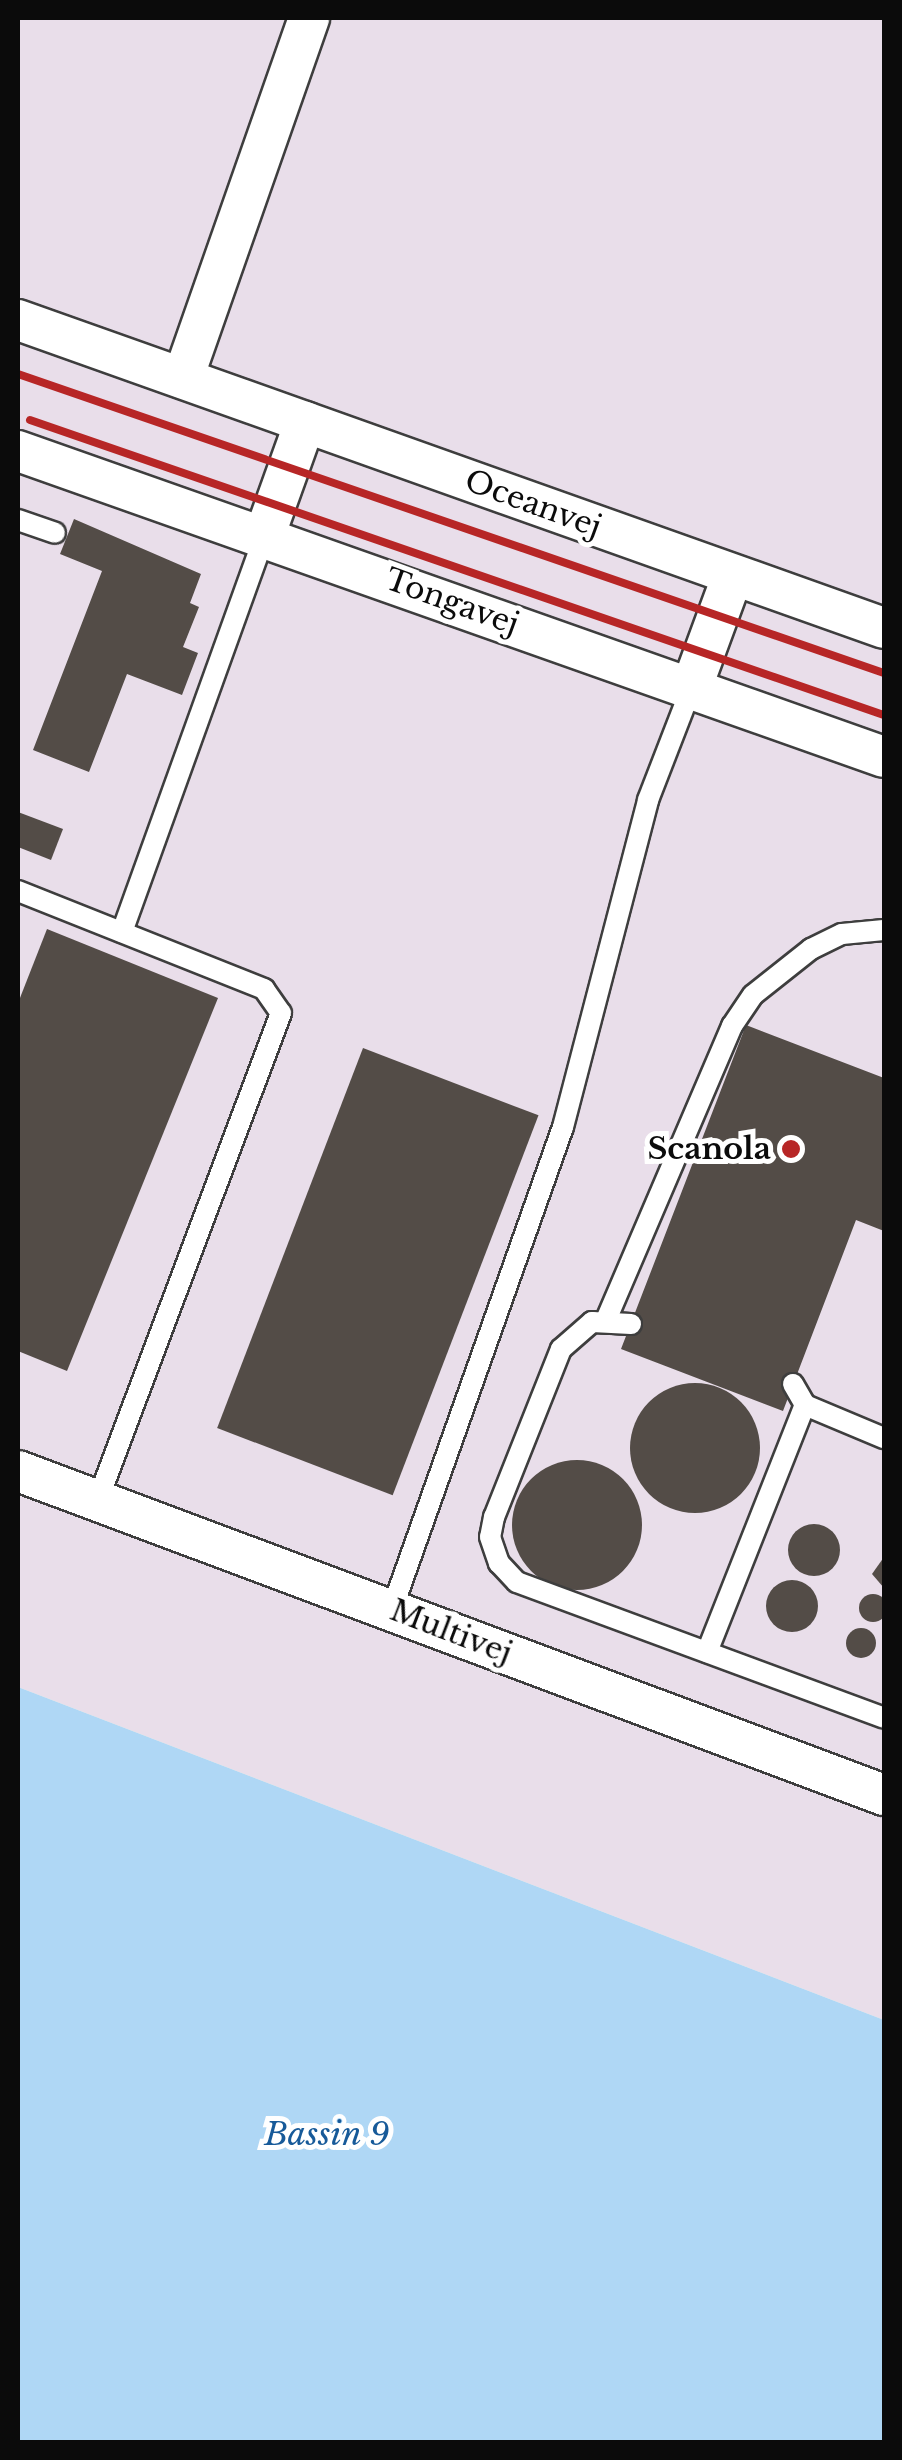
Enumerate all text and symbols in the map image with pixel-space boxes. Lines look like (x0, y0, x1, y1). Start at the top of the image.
street label: Oceanvej (460, 463, 606, 545)
street label: Tongavej (381, 561, 523, 643)
place label: Scanola (647, 1131, 771, 1167)
marker: Scanola (780, 1138, 802, 1160)
street label: Multivej (385, 1592, 517, 1672)
water label: Bassin 9 (264, 2115, 390, 2153)

